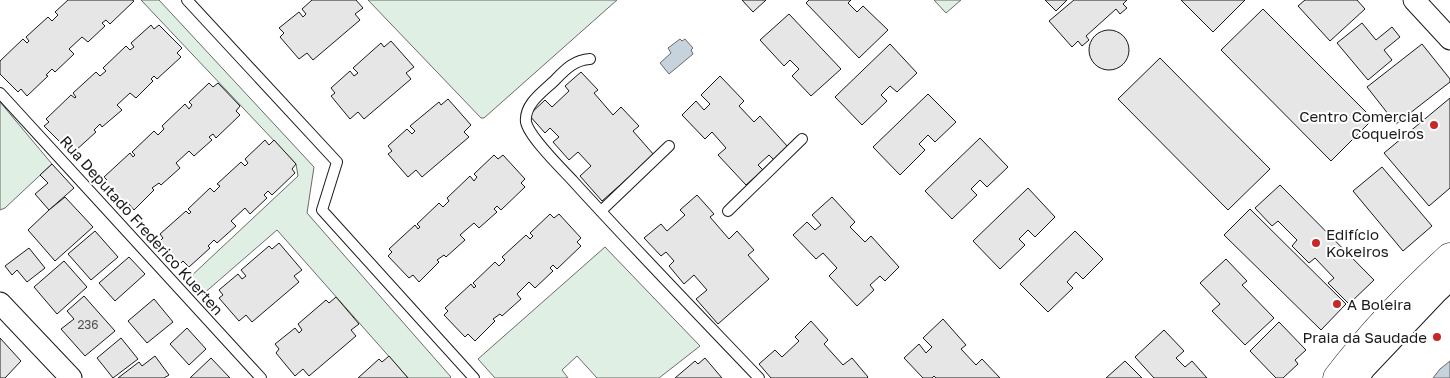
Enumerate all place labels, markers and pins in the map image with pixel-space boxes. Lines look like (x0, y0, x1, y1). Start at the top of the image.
place label: Centro Comercial Coqueiros (1299, 107, 1424, 142)
marker: Centro Comercial Coqueiros (1428, 119, 1440, 131)
place label: Edifício Kokeiros (1326, 225, 1389, 260)
marker: Edifício Kokeiros (1310, 237, 1322, 249)
place label: A Boleira (1347, 295, 1411, 313)
marker: A Boleira (1331, 298, 1343, 310)
place label: Praia da Saudade (1303, 328, 1427, 346)
marker: Praia da Saudade (1431, 331, 1443, 343)

